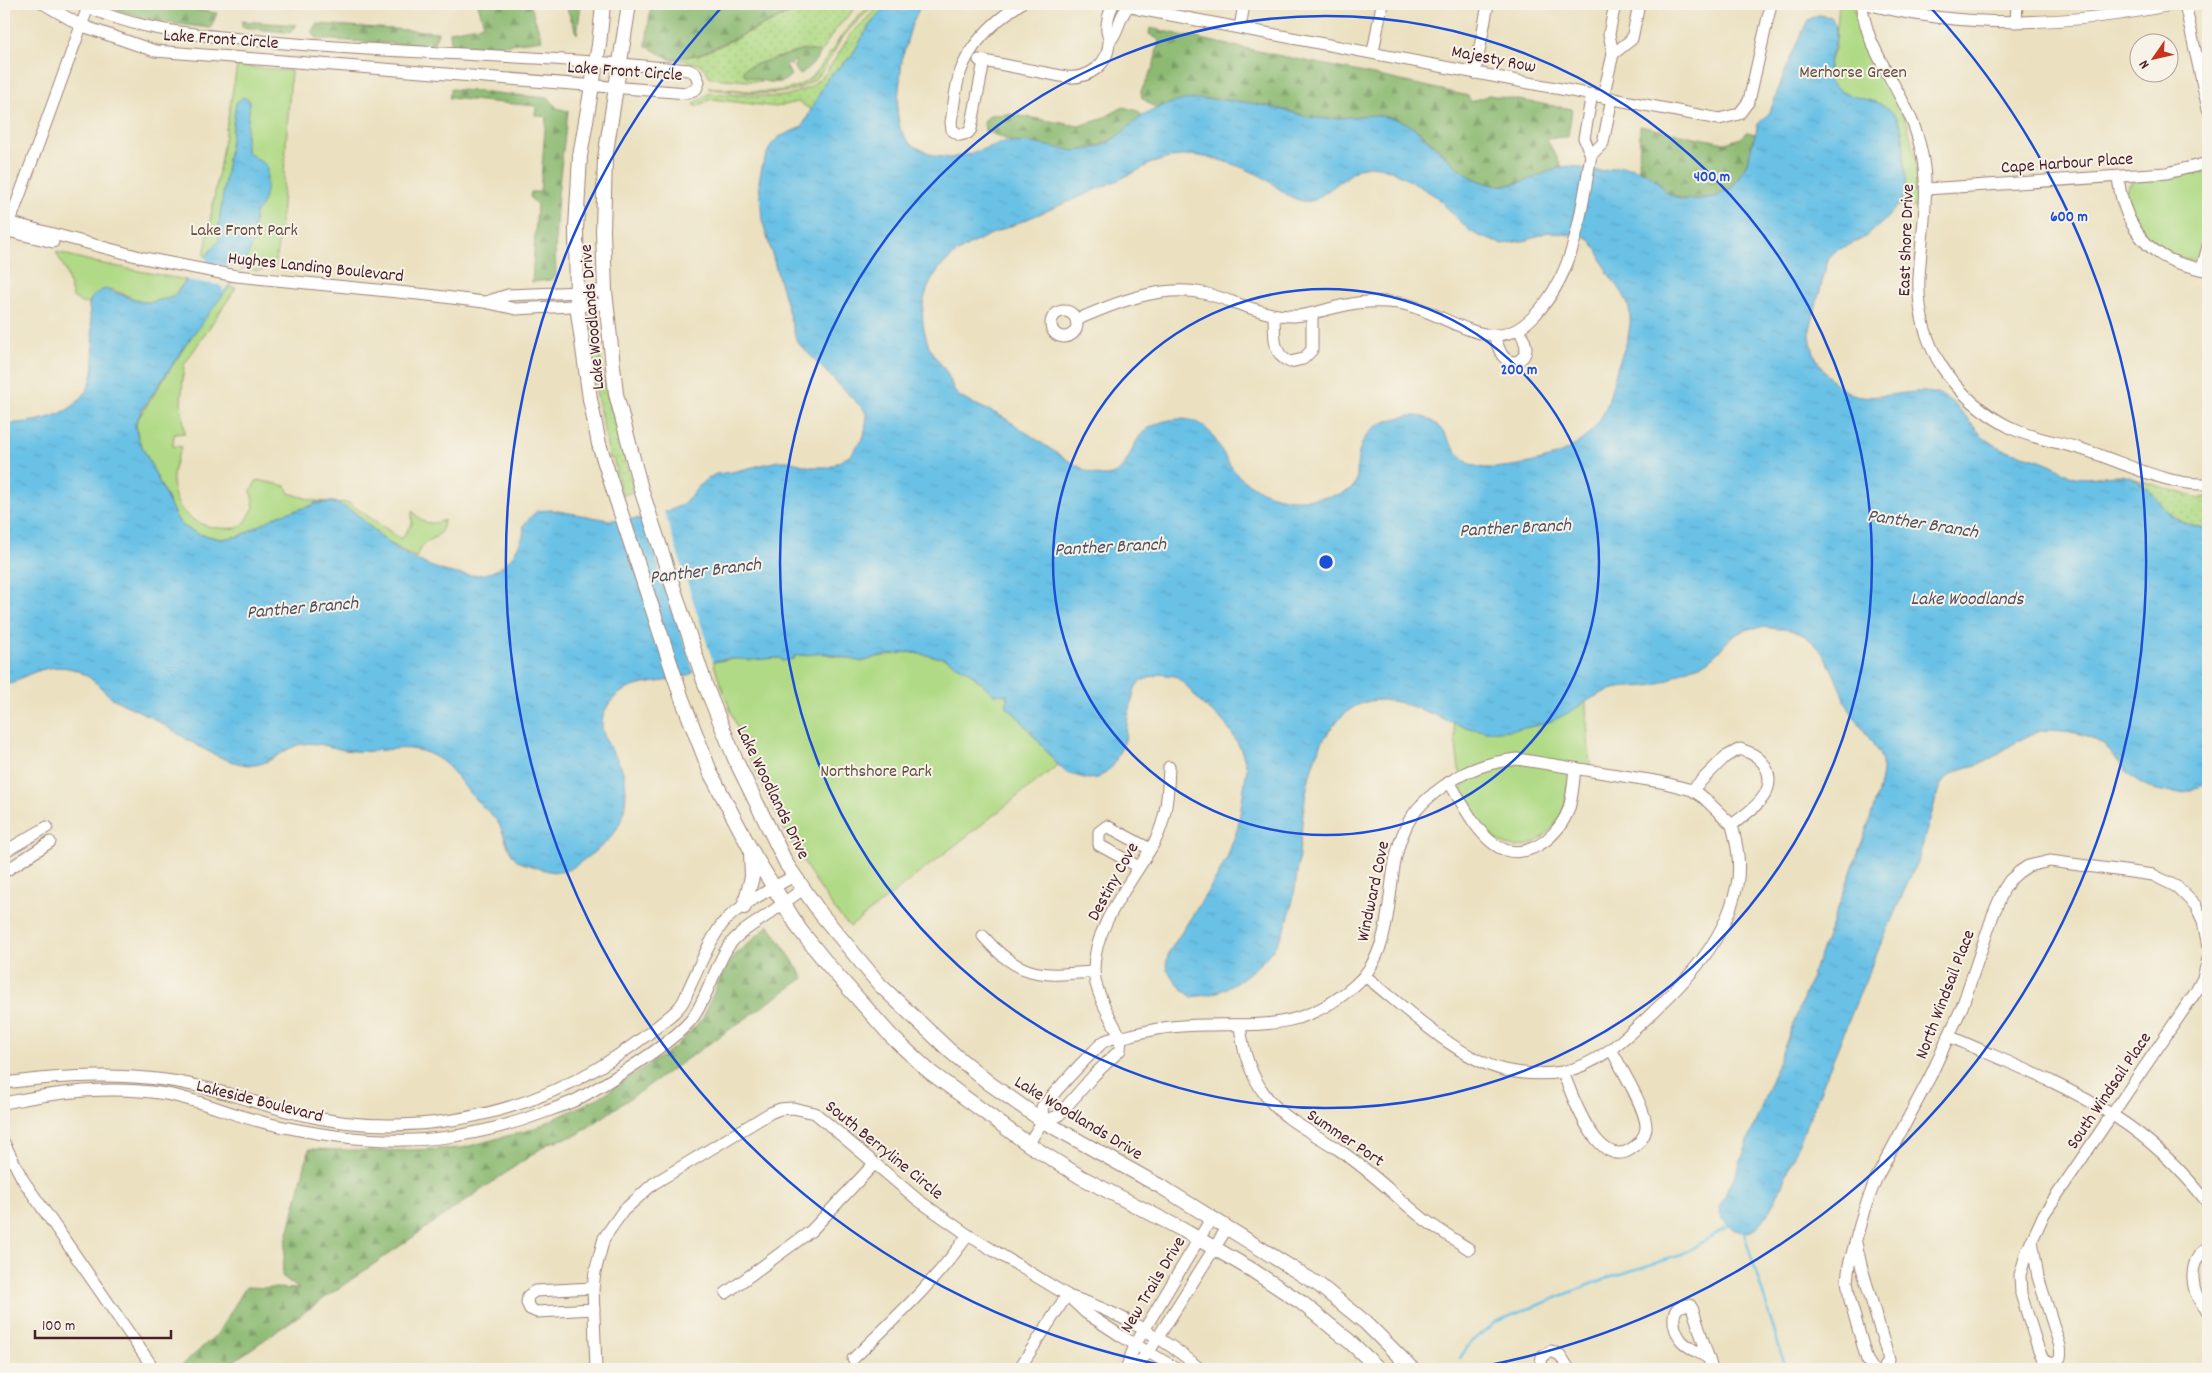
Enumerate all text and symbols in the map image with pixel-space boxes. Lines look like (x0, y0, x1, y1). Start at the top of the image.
street label: Lake Front Circle (162, 24, 279, 57)
north arrow (2130, 32, 2180, 82)
street label: Majesty Row (1449, 40, 1538, 81)
street label: Lake Front Circle (566, 56, 683, 89)
text: N (2135, 56, 2155, 73)
park label: Merhorse Green (1799, 61, 1907, 86)
street label: Cape Harbour Place (2000, 147, 2134, 182)
text: 400 m (1694, 167, 1730, 189)
street label: East Shore Drive (1893, 183, 1922, 297)
text: 600 m (2050, 207, 2088, 229)
park label: Lake Front Park (190, 219, 298, 244)
street label: Lake Woodlands Drive (575, 243, 612, 391)
street label: Hughes Landing Boulevard (227, 247, 405, 290)
text: 200 m (1501, 360, 1537, 382)
water label: Panther Branch (1865, 503, 1981, 548)
water label: Panther Branch (1459, 513, 1573, 546)
water label: Panther Branch (1054, 532, 1168, 565)
water label: Panther Branch (648, 552, 764, 593)
centre of rings (1317, 553, 1335, 571)
water label: Lake Woodlands (1910, 587, 2025, 614)
water label: Panther Branch (245, 591, 360, 628)
street label: Lake Woodlands Drive (729, 722, 815, 864)
park label: Northshore Park (820, 760, 932, 785)
street label: Destiny Cove (1082, 838, 1146, 926)
street label: Windward Cove (1352, 839, 1397, 944)
street label: North Windsail Place (1910, 927, 1983, 1063)
street label: South Windsail Place (2061, 1028, 2159, 1155)
street label: Lake Woodlands Drive (1009, 1071, 1147, 1167)
street label: Lakeside Boulevard (193, 1075, 326, 1130)
street label: South Berryline Circle (819, 1095, 948, 1207)
street label: Summer Port (1301, 1104, 1389, 1174)
street label: New Trails Drive (1115, 1232, 1193, 1338)
scale bar (35, 1308, 171, 1340)
text: 100 m (42, 1316, 75, 1338)

